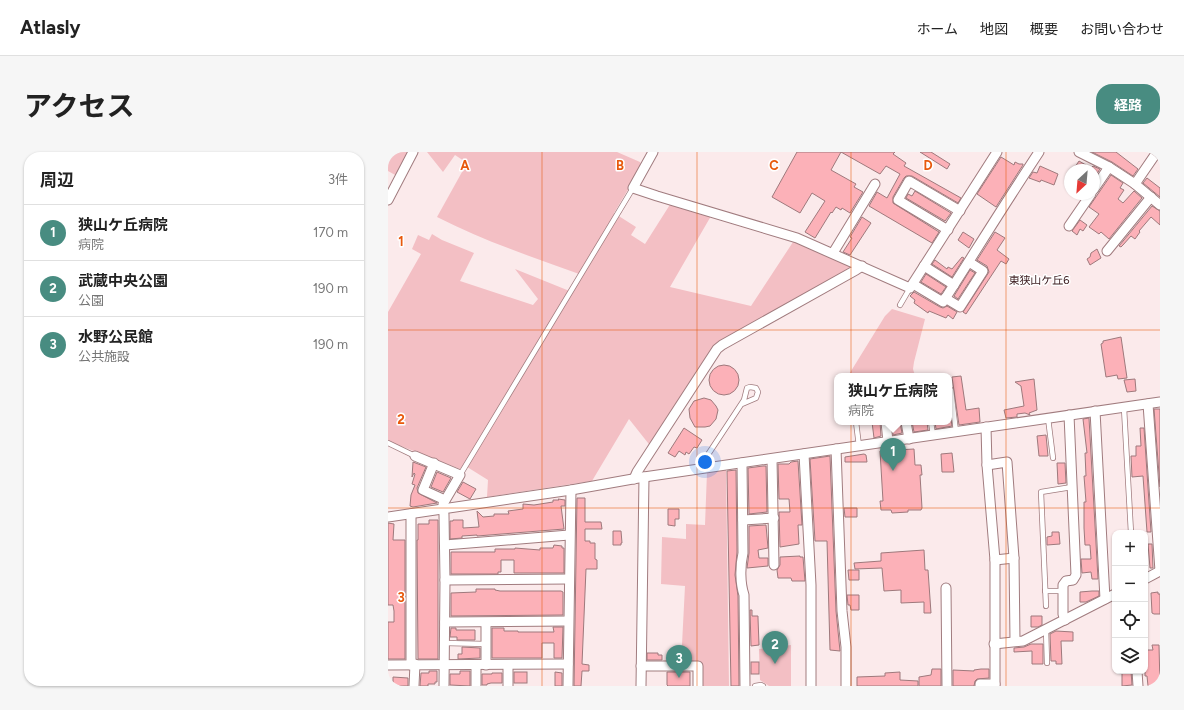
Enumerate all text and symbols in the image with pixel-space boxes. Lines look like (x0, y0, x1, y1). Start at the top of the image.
text: Atlasly (20, 16, 80, 39)
text: ホーム (916, 21, 958, 38)
text: 地図 (980, 21, 1008, 38)
text: 概要 (1030, 21, 1058, 38)
text: お問い合わせ (1080, 21, 1164, 38)
button: 経路 (1096, 84, 1160, 124)
text: アクセス (24, 89, 135, 123)
text: A (460, 158, 470, 173)
text: B (616, 158, 624, 173)
text: C (769, 158, 779, 173)
text: D (923, 158, 933, 173)
north arrow (1064, 164, 1100, 200)
text: 周辺 (40, 170, 74, 190)
text: 3件 (328, 172, 348, 187)
text: 狭山ケ丘病院 (78, 216, 168, 234)
text: 1 (50, 225, 56, 240)
text: 170 m (313, 225, 348, 240)
text: 1 (398, 234, 404, 249)
text: 病院 (78, 237, 104, 252)
text: 武蔵中央公園 (78, 272, 168, 290)
district label: 東狭山ケ丘6 (1008, 274, 1070, 287)
text: 2 (49, 281, 57, 296)
text: 190 m (313, 281, 348, 296)
text: 公園 (78, 293, 104, 308)
text: 水野公民館 (78, 328, 153, 346)
text: 3 (49, 337, 57, 352)
text: 190 m (313, 337, 348, 352)
text: 公共施設 (78, 349, 130, 364)
popup (834, 373, 952, 425)
text: 狭山ケ丘病院 (848, 382, 938, 400)
text: 病院 (848, 403, 874, 418)
text: 2 (397, 412, 405, 427)
pin: 1 (880, 438, 906, 471)
your location (695, 452, 715, 472)
map controls (1112, 530, 1148, 674)
button: + (1112, 530, 1148, 566)
button: − (1112, 566, 1148, 602)
text: 3 (397, 590, 405, 605)
button: locate (1112, 602, 1148, 638)
pin: 2 (762, 631, 788, 664)
button: layers (1112, 638, 1148, 674)
pin: 3 (666, 645, 692, 678)

